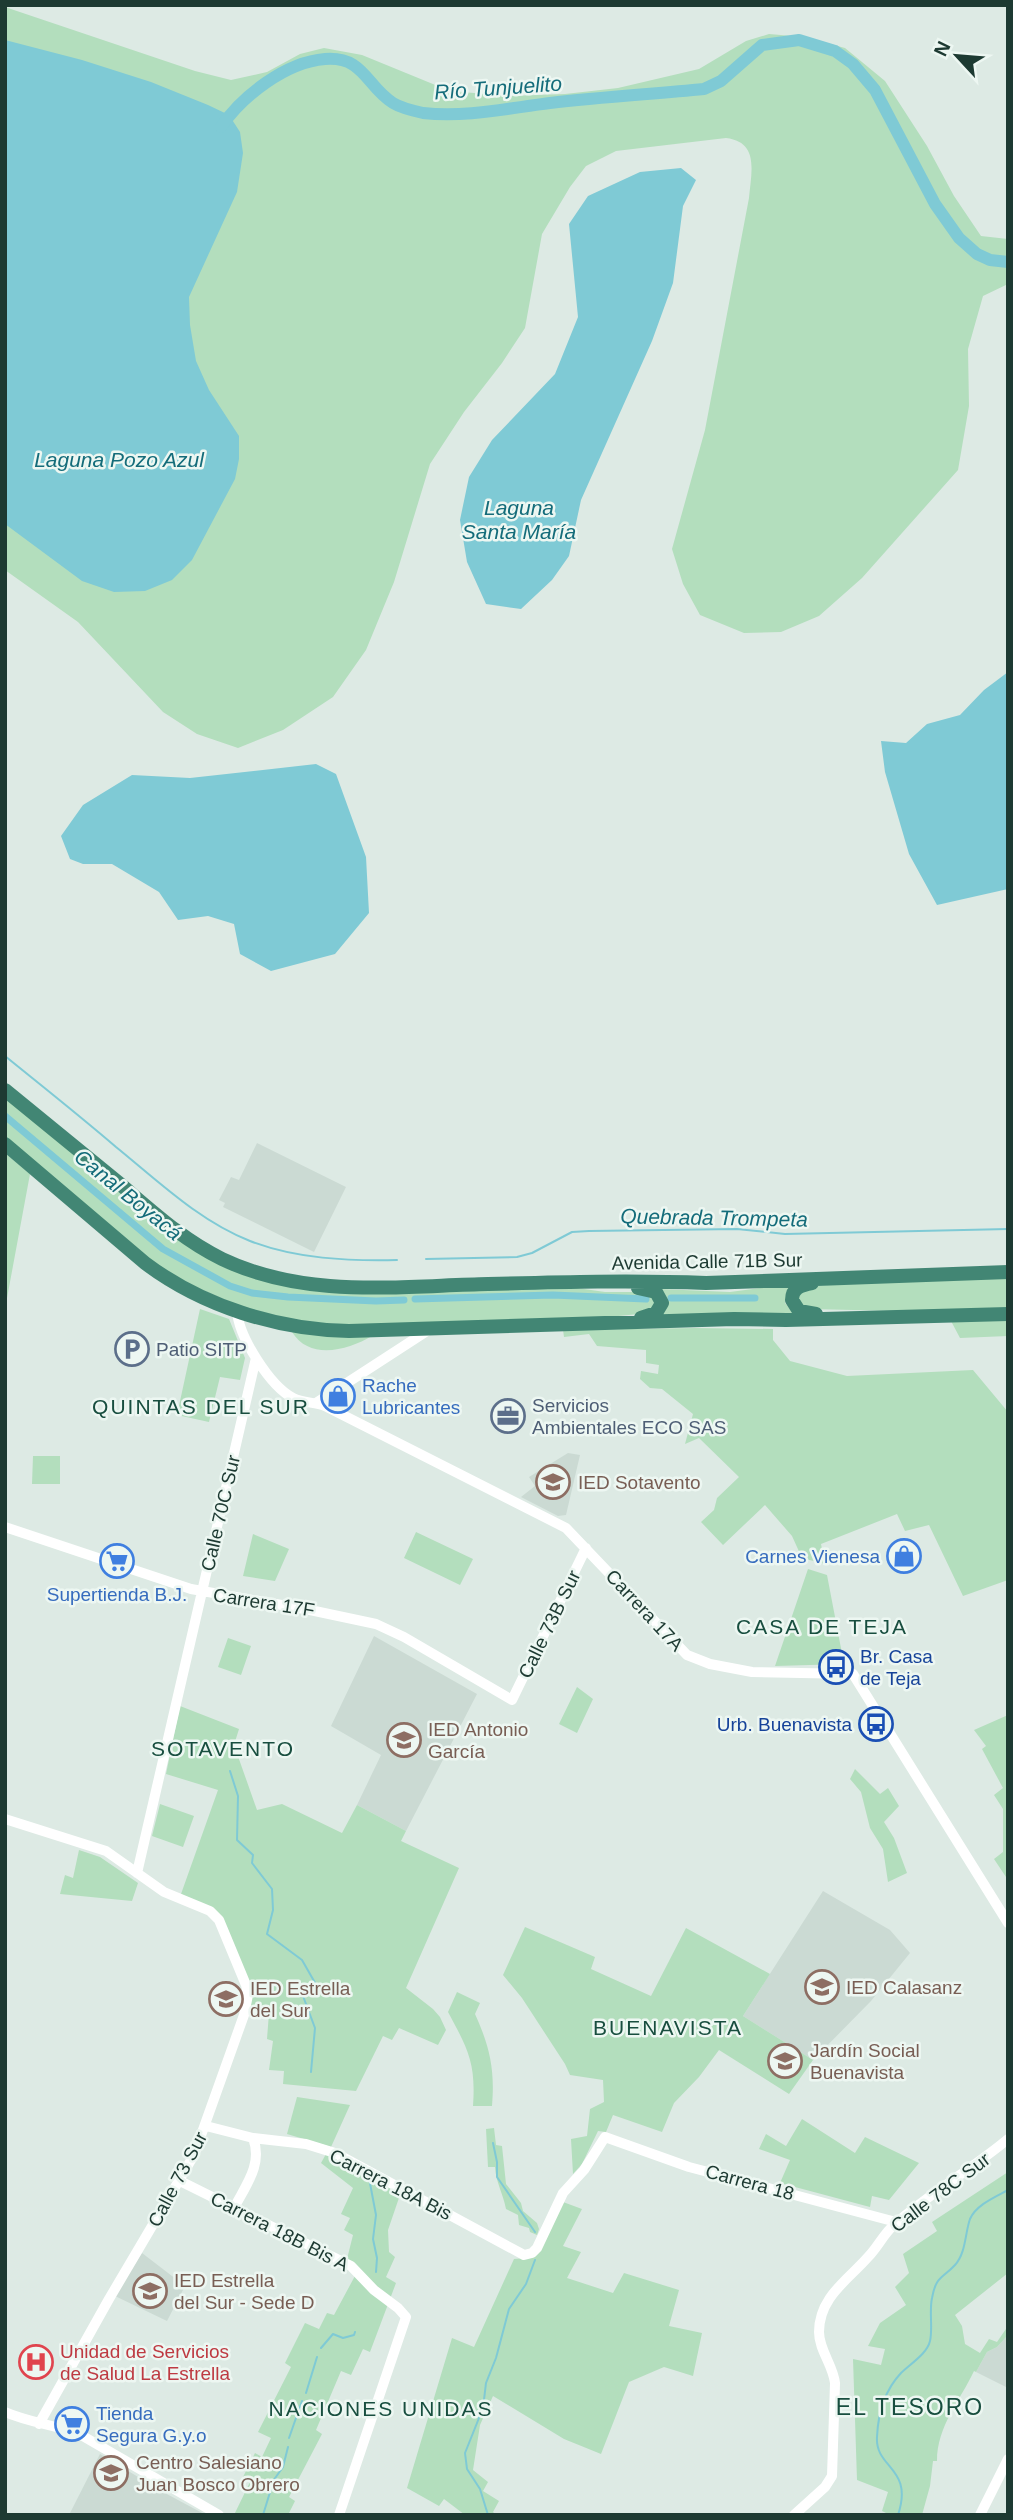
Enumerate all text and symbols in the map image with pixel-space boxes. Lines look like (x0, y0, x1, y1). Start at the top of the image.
north arrow (922, 21, 992, 91)
text: N (930, 38, 955, 60)
water label: Río Tunjuelito (433, 72, 563, 103)
water label: Laguna Pozo Azul (34, 448, 205, 471)
water label: Laguna Santa María (462, 496, 576, 543)
water label: Canal Boyacá (70, 1145, 187, 1245)
water label: Quebrada Trompeta (620, 1204, 808, 1231)
street label: Avenida Calle 71B Sur (611, 1249, 803, 1274)
parking icon: Patio SITP (113, 1330, 151, 1368)
place label: Patio SITP (156, 1339, 247, 1360)
place label: Rache Lubricantes (362, 1375, 460, 1418)
shop icon: Rache Lubricantes (319, 1377, 357, 1415)
district label: QUINTAS DEL SUR (92, 1395, 310, 1418)
place label: Servicios Ambientales ECO SAS (532, 1395, 726, 1438)
office icon: Servicios Ambientales ECO SAS (489, 1397, 527, 1435)
street label: Calle 70C Sur (197, 1452, 244, 1573)
school or university icon: IED Sotavento (534, 1463, 572, 1501)
place label: IED Sotavento (578, 1472, 701, 1493)
shop icon: Carnes Vienesa (885, 1537, 923, 1575)
supermarket icon: Supertienda B.J. (98, 1542, 136, 1580)
place label: Carnes Vienesa (745, 1546, 880, 1567)
street label: Carrera 17A (602, 1565, 688, 1656)
street label: Calle 73B Sur (514, 1566, 585, 1682)
place label: Supertienda B.J. (47, 1584, 187, 1605)
street label: Carrera 17F (212, 1584, 316, 1621)
district label: CASA DE TEJA (736, 1615, 908, 1638)
place label: Br. Casa de Teja (860, 1646, 933, 1689)
bus stop icon: Br. Casa de Teja (817, 1648, 855, 1686)
bus stop icon: Urb. Buenavista (857, 1705, 895, 1743)
place label: Urb. Buenavista (717, 1714, 852, 1735)
place label: IED Antonio García (428, 1719, 528, 1762)
school or university icon: IED Antonio García (385, 1721, 423, 1759)
district label: SOTAVENTO (151, 1737, 295, 1760)
school or university icon: IED Calasanz (803, 1968, 841, 2006)
place label: IED Calasanz (846, 1977, 962, 1998)
place label: IED Estrella del Sur (250, 1978, 351, 2021)
school or university icon: IED Estrella del Sur (207, 1980, 245, 2018)
district label: BUENAVISTA (593, 2016, 743, 2039)
place label: Jardín Social Buenavista (810, 2040, 920, 2083)
school or university icon: Jardín Social Buenavista (766, 2042, 804, 2080)
street label: Calle 73 Sur (144, 2128, 212, 2230)
street label: Carrera 18A Bis (326, 2145, 455, 2224)
street label: Calle 78C Sur (887, 2148, 994, 2236)
street label: Carrera 18 (703, 2161, 796, 2204)
street label: Carrera 18B Bis A (207, 2188, 353, 2275)
place label: IED Estrella del Sur - Sede D (174, 2270, 314, 2313)
school or university icon: IED Estrella del Sur - Sede D (131, 2272, 169, 2310)
place label: Unidad de Servicios de Salud La Estrella (60, 2341, 230, 2384)
hospital icon: Unidad de Servicios de Salud La Estrella (17, 2343, 55, 2381)
district label: EL TESORO (836, 2394, 984, 2420)
district label: NACIONES UNIDAS (269, 2397, 493, 2420)
place label: Tienda Segura G.y.o (96, 2403, 207, 2446)
supermarket icon: Tienda Segura G.y.o (53, 2405, 91, 2443)
place label: Centro Salesiano Juan Bosco Obrero (136, 2452, 300, 2495)
school or university icon: Centro Salesiano Juan Bosco Obrero (92, 2454, 130, 2492)

